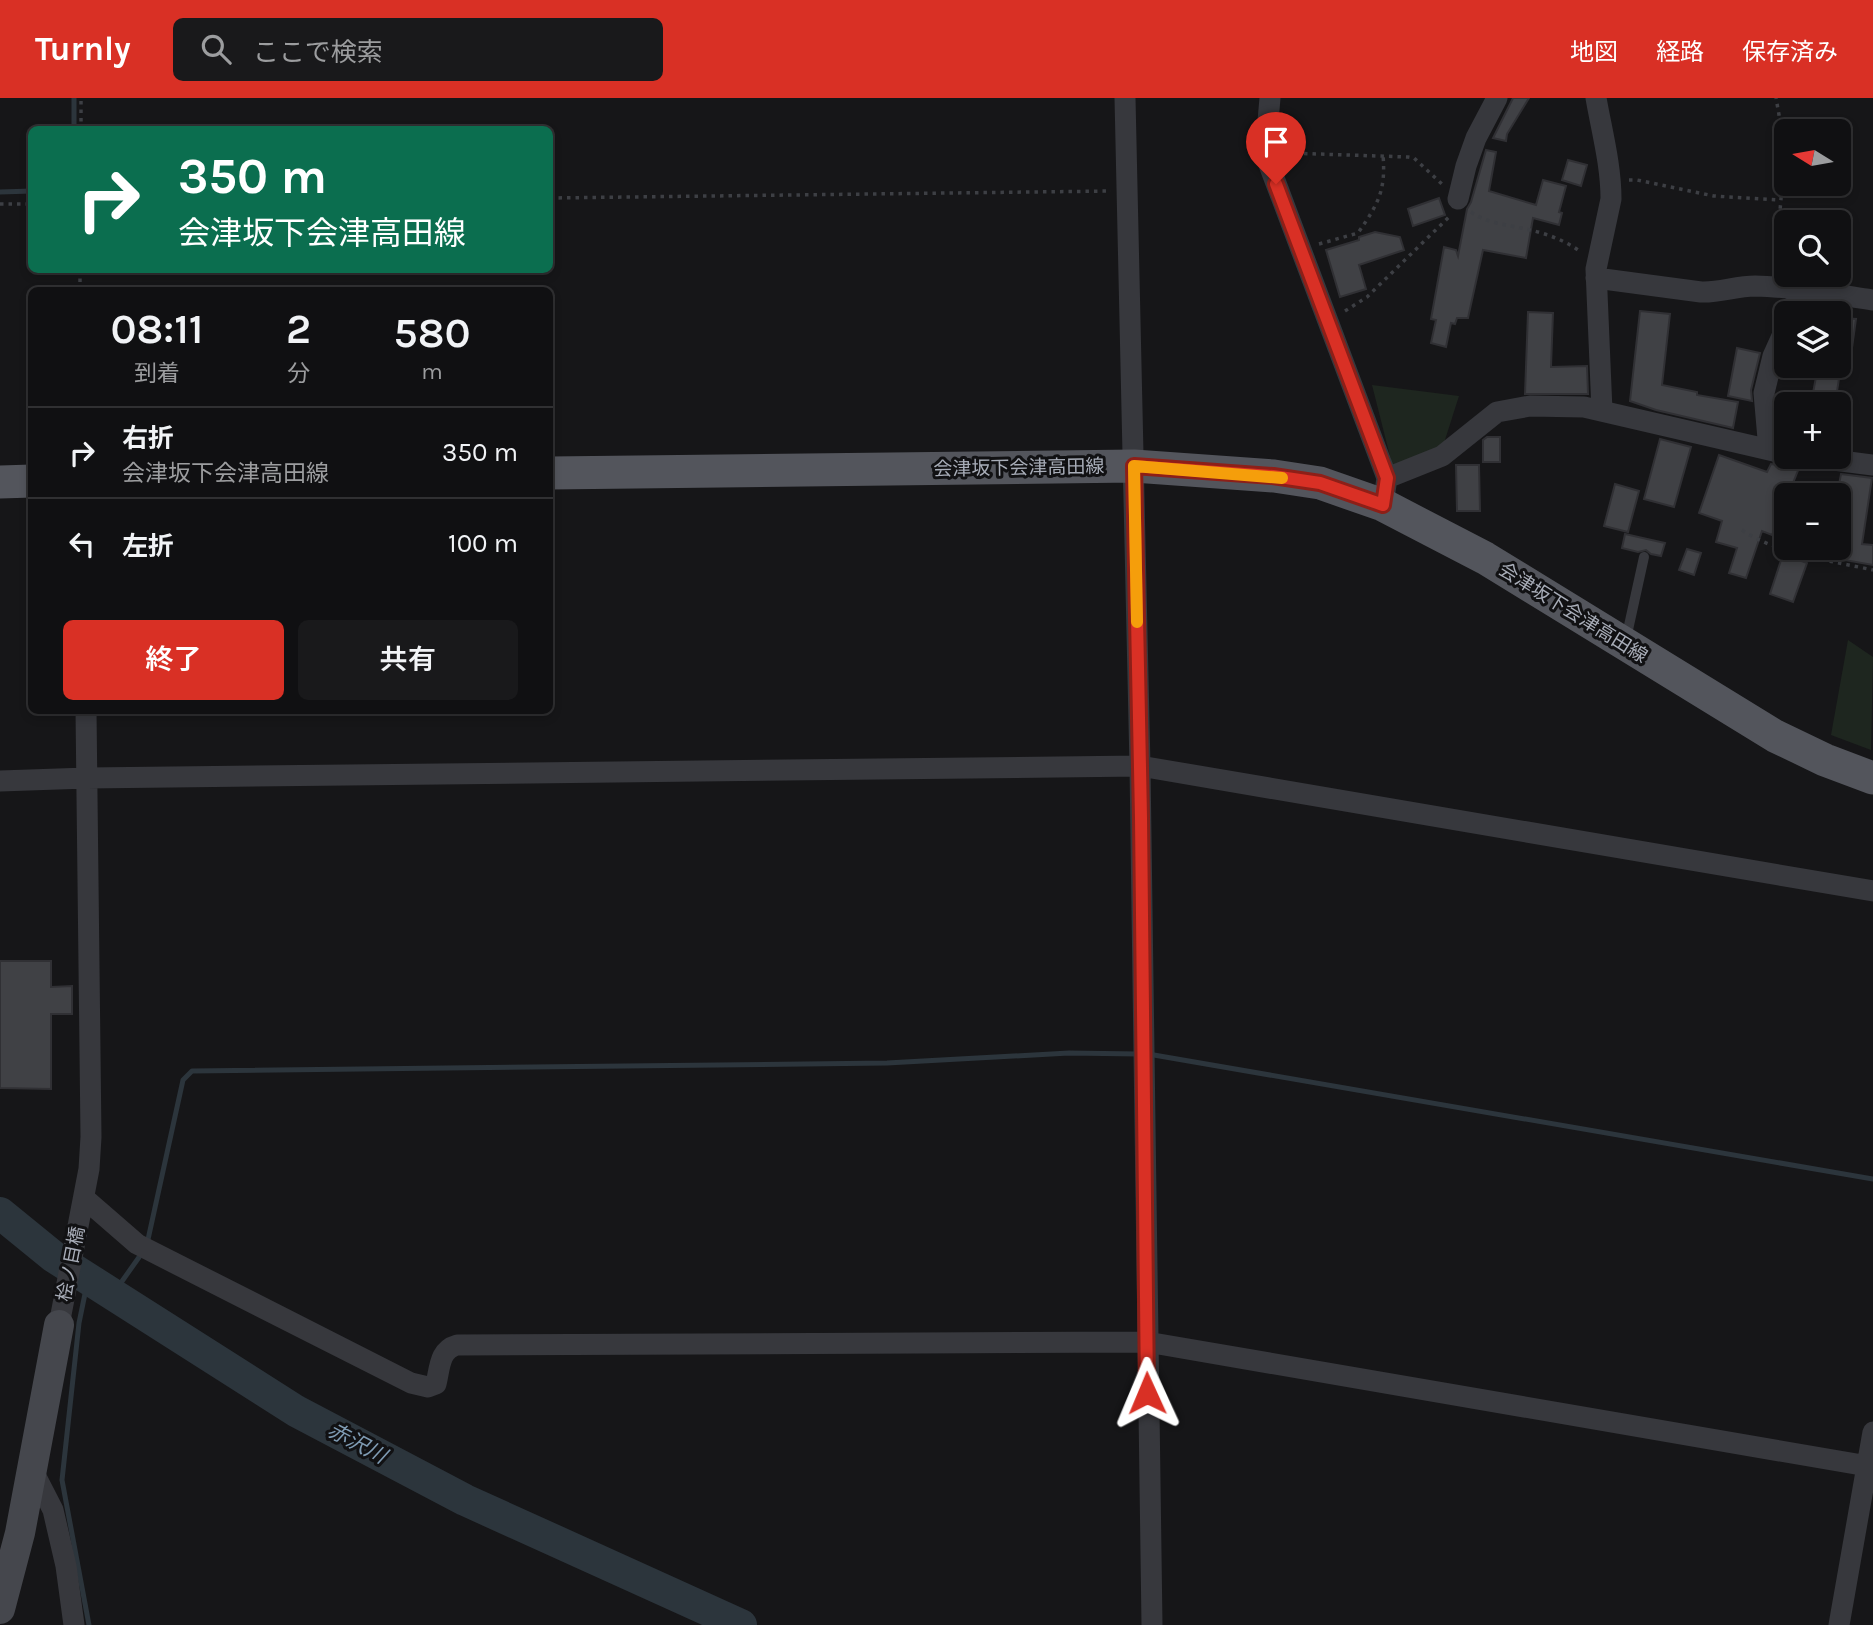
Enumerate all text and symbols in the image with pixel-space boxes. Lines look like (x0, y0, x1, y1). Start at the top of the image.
search box (173, 18, 663, 81)
text: Turnly (35, 30, 131, 68)
icon: search (197, 30, 235, 68)
text: ここで検索 (253, 37, 383, 68)
text: 地図 (1570, 38, 1618, 66)
text: 経路 (1656, 38, 1704, 66)
text: 保存済み (1742, 38, 1838, 66)
pin (1246, 112, 1306, 184)
north arrow (1774, 119, 1852, 196)
map controls (1774, 119, 1851, 560)
icon: arrive (1257, 123, 1295, 161)
text: 350 m (178, 148, 327, 205)
icon: right (63, 154, 154, 245)
button: search (1774, 210, 1851, 287)
text: 会津坂下会津高田線 (178, 215, 466, 252)
button: layers (1774, 301, 1851, 378)
text: 08:11 (110, 304, 204, 354)
text: 2 (286, 304, 311, 354)
text: 580 (393, 308, 471, 358)
text: m (421, 358, 443, 385)
text: 到着 (134, 360, 180, 387)
text: 分 (287, 360, 310, 387)
button: + (1774, 392, 1851, 469)
text: 右折 (122, 423, 174, 454)
icon: right (63, 434, 101, 472)
text: 350 m (442, 437, 518, 468)
street label: 会津坂下会津高田線 (933, 456, 1105, 480)
text: 会津坂下会津高田線 (122, 460, 329, 487)
button: − (1774, 483, 1851, 560)
icon: left (63, 525, 101, 563)
text: 100 m (448, 528, 518, 559)
text: 左折 (122, 531, 174, 562)
street label: 会津坂下会津高田線 (1495, 558, 1651, 668)
button: 終了 (63, 620, 284, 700)
button: 共有 (298, 620, 518, 700)
street label: 桧ノ目橋 (53, 1225, 89, 1303)
position arrow (1110, 1356, 1184, 1430)
water label: 赤沢川 (324, 1418, 392, 1469)

